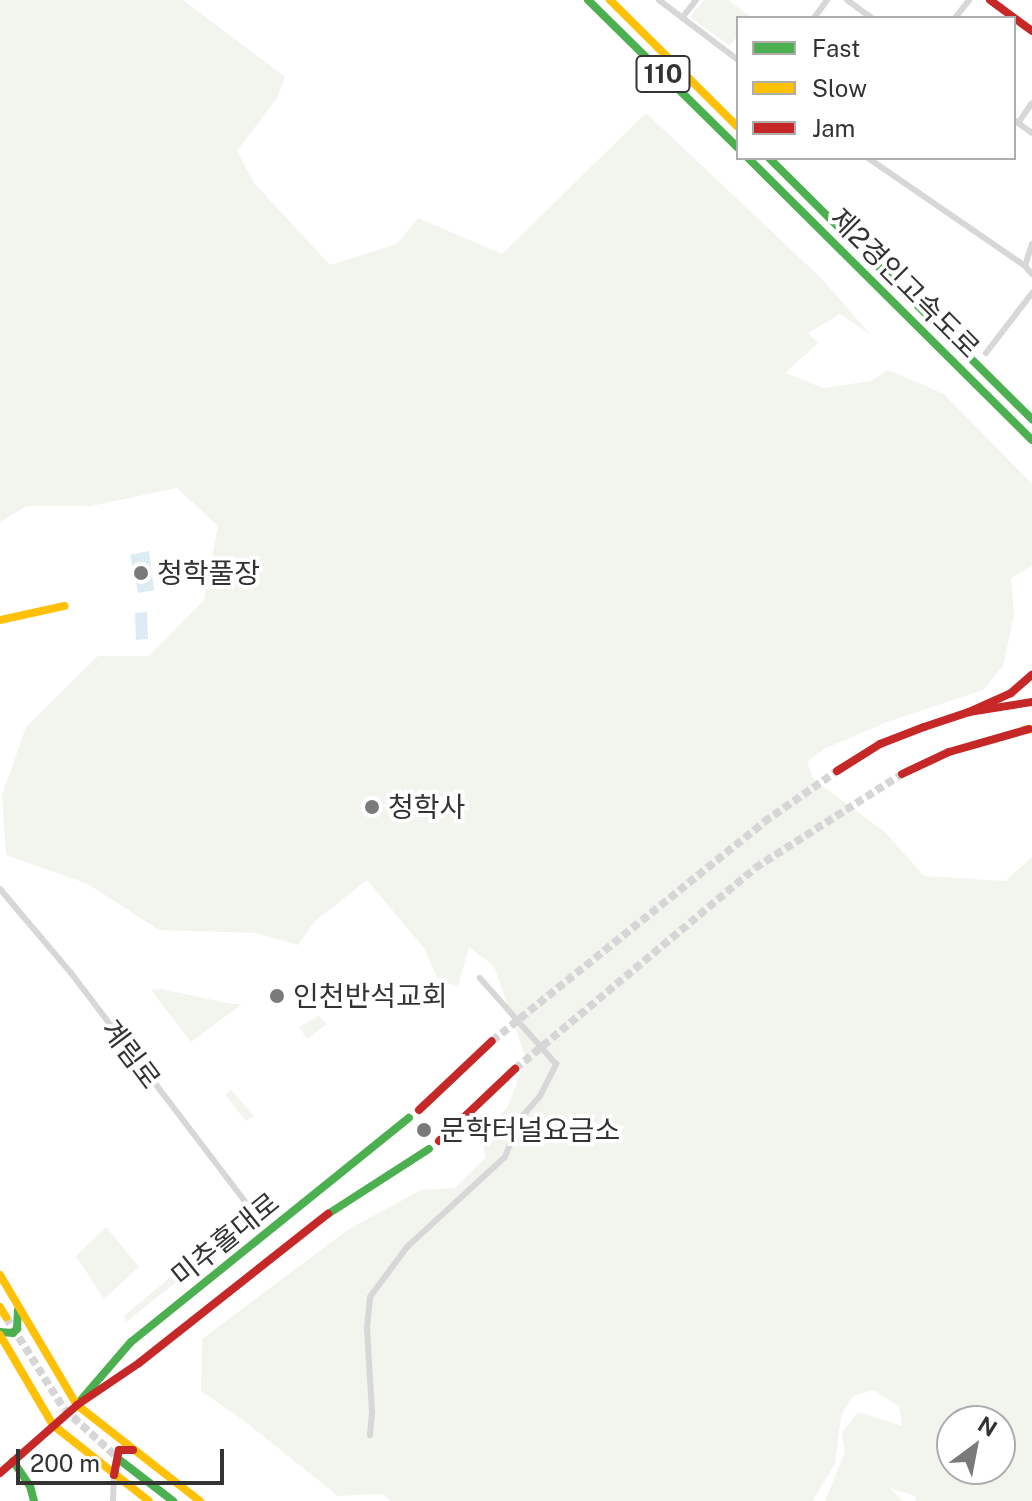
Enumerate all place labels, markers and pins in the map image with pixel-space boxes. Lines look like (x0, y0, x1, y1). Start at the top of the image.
place label: 청학풀장 (157, 556, 260, 590)
marker: 청학풀장 (132, 564, 150, 582)
place label: 청학사 (388, 790, 465, 824)
marker: 청학사 (363, 798, 381, 816)
place label: 인천반석교회 (293, 979, 448, 1013)
marker: 인천반석교회 (268, 987, 286, 1005)
place label: 문학터널요금소 (440, 1113, 620, 1147)
marker: 문학터널요금소 (415, 1121, 433, 1139)

